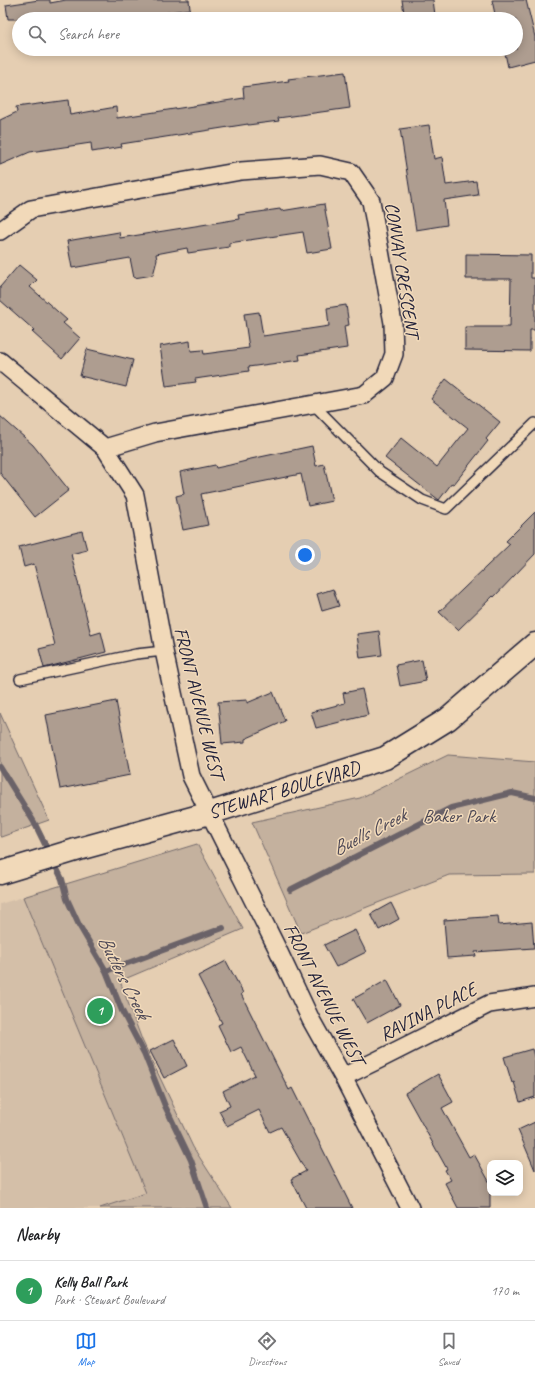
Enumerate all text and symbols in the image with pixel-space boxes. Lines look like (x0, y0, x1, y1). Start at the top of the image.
search box (12, 12, 523, 56)
icon: search (26, 23, 48, 45)
text: Search here (58, 25, 119, 44)
street label: CONVAY CRESCENT (379, 201, 425, 343)
your location (295, 545, 315, 565)
street label: FRONT AVENUE WEST (169, 625, 231, 786)
street label: STEWART BOULEVARD (206, 755, 364, 824)
water label: Buells Creek (328, 801, 413, 861)
park label: Baker Park (423, 804, 497, 828)
street label: FRONT AVENUE WEST (278, 920, 372, 1073)
water label: Butlers Creek (92, 931, 157, 1026)
street label: RAVINA PLACE (376, 976, 483, 1047)
pin: 1 (87, 996, 113, 1026)
map controls (487, 1160, 523, 1196)
button: layers (487, 1160, 523, 1196)
text: Nearby (16, 1224, 59, 1245)
text: Kelly Ball Park (54, 1273, 127, 1292)
text: 1 (26, 1283, 32, 1299)
text: 170 m (491, 1283, 519, 1299)
text: Park · Stewart Boulevard (54, 1292, 165, 1308)
tab: Map (75, 1330, 97, 1368)
tab: Directions (248, 1330, 287, 1368)
tab: Saved (438, 1330, 460, 1368)

